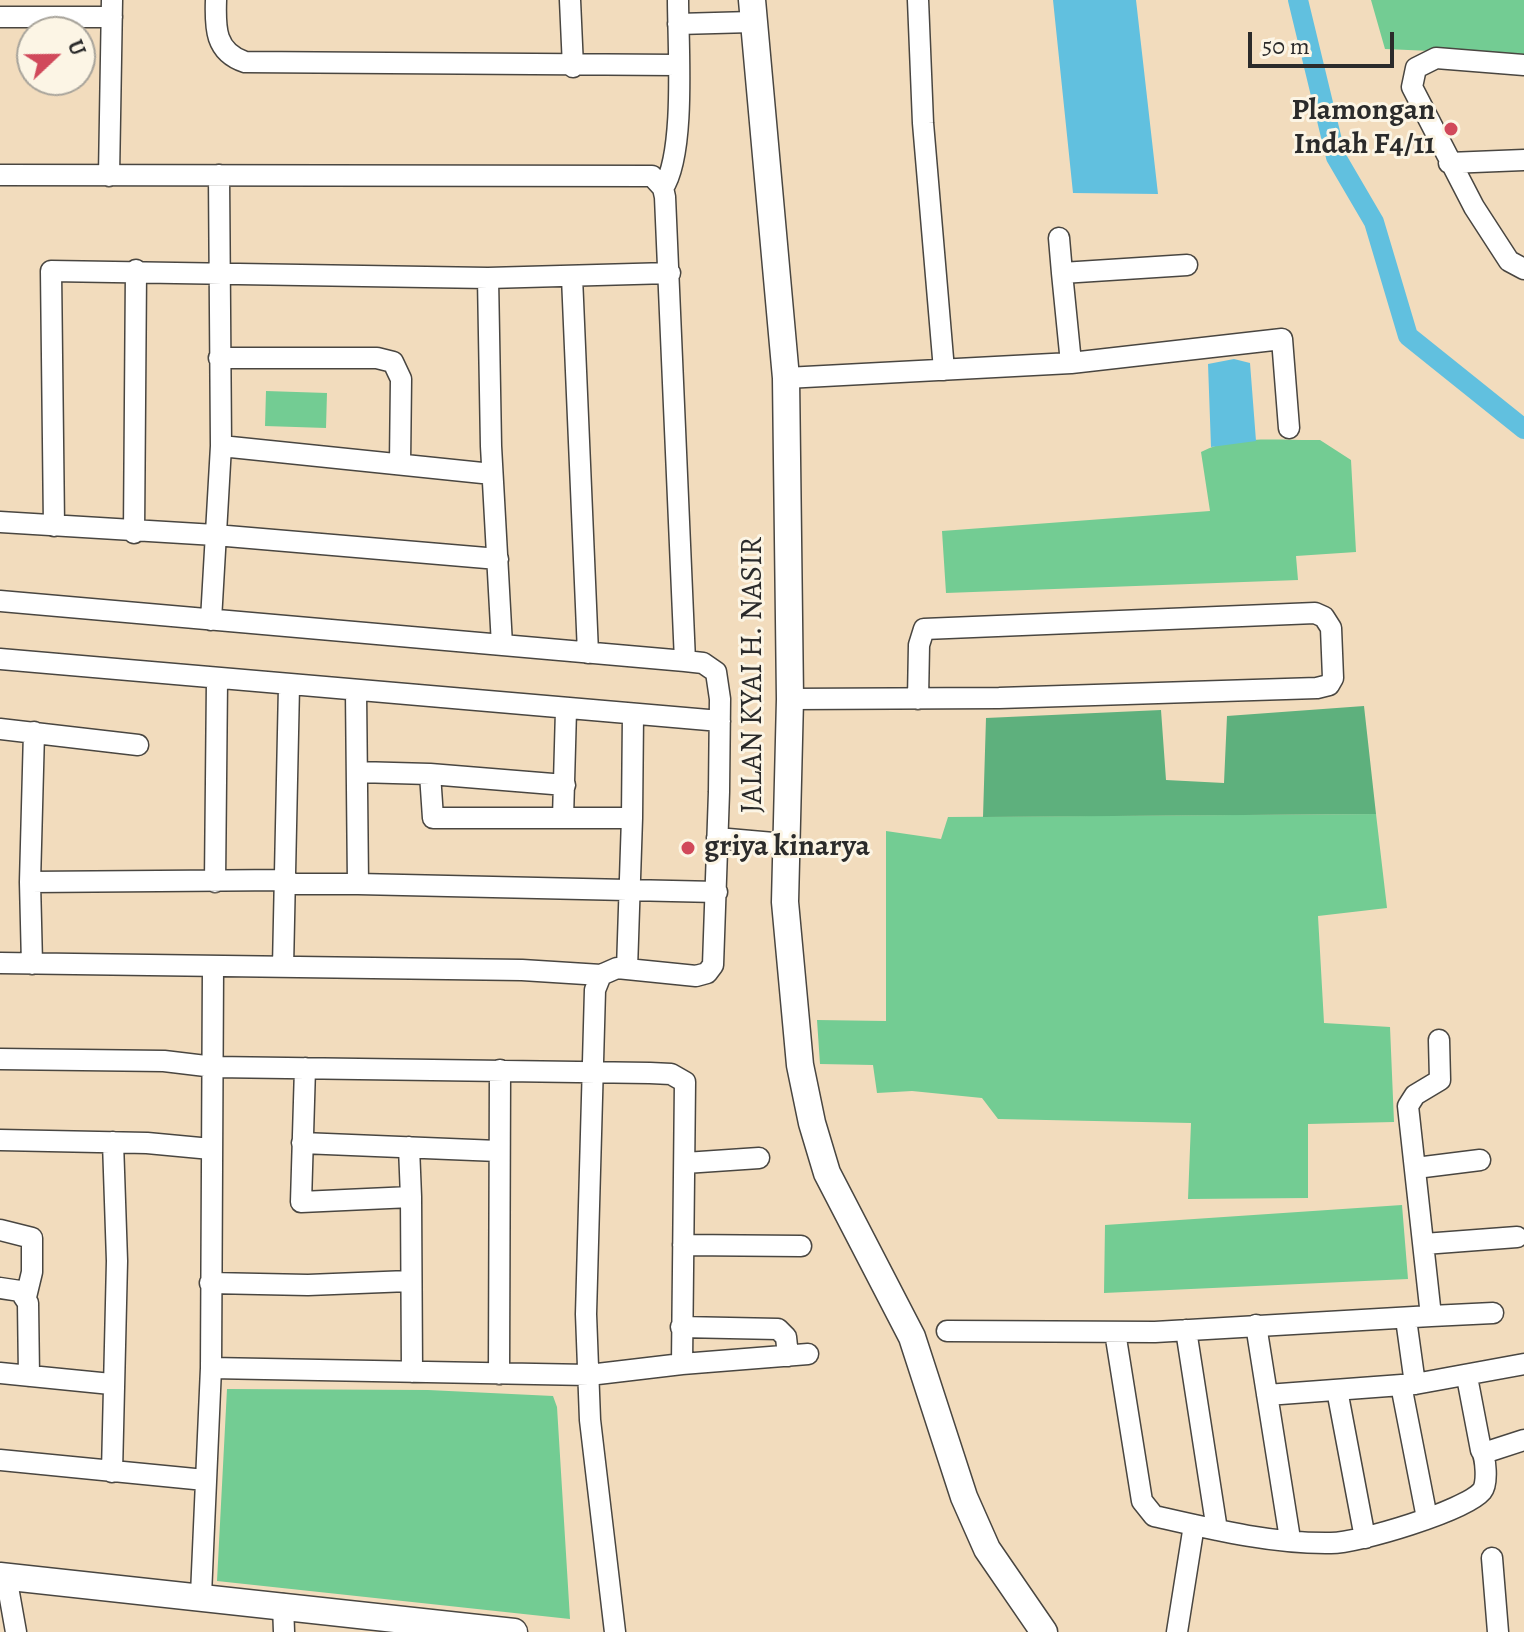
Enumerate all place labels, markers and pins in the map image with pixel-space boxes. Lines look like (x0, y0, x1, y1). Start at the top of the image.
place label: Plamongan Indah F4/11 (1292, 94, 1435, 164)
marker: Plamongan Indah F4/11 (1442, 120, 1460, 138)
place label: griya kinarya (704, 830, 870, 866)
marker: griya kinarya (679, 839, 697, 857)

